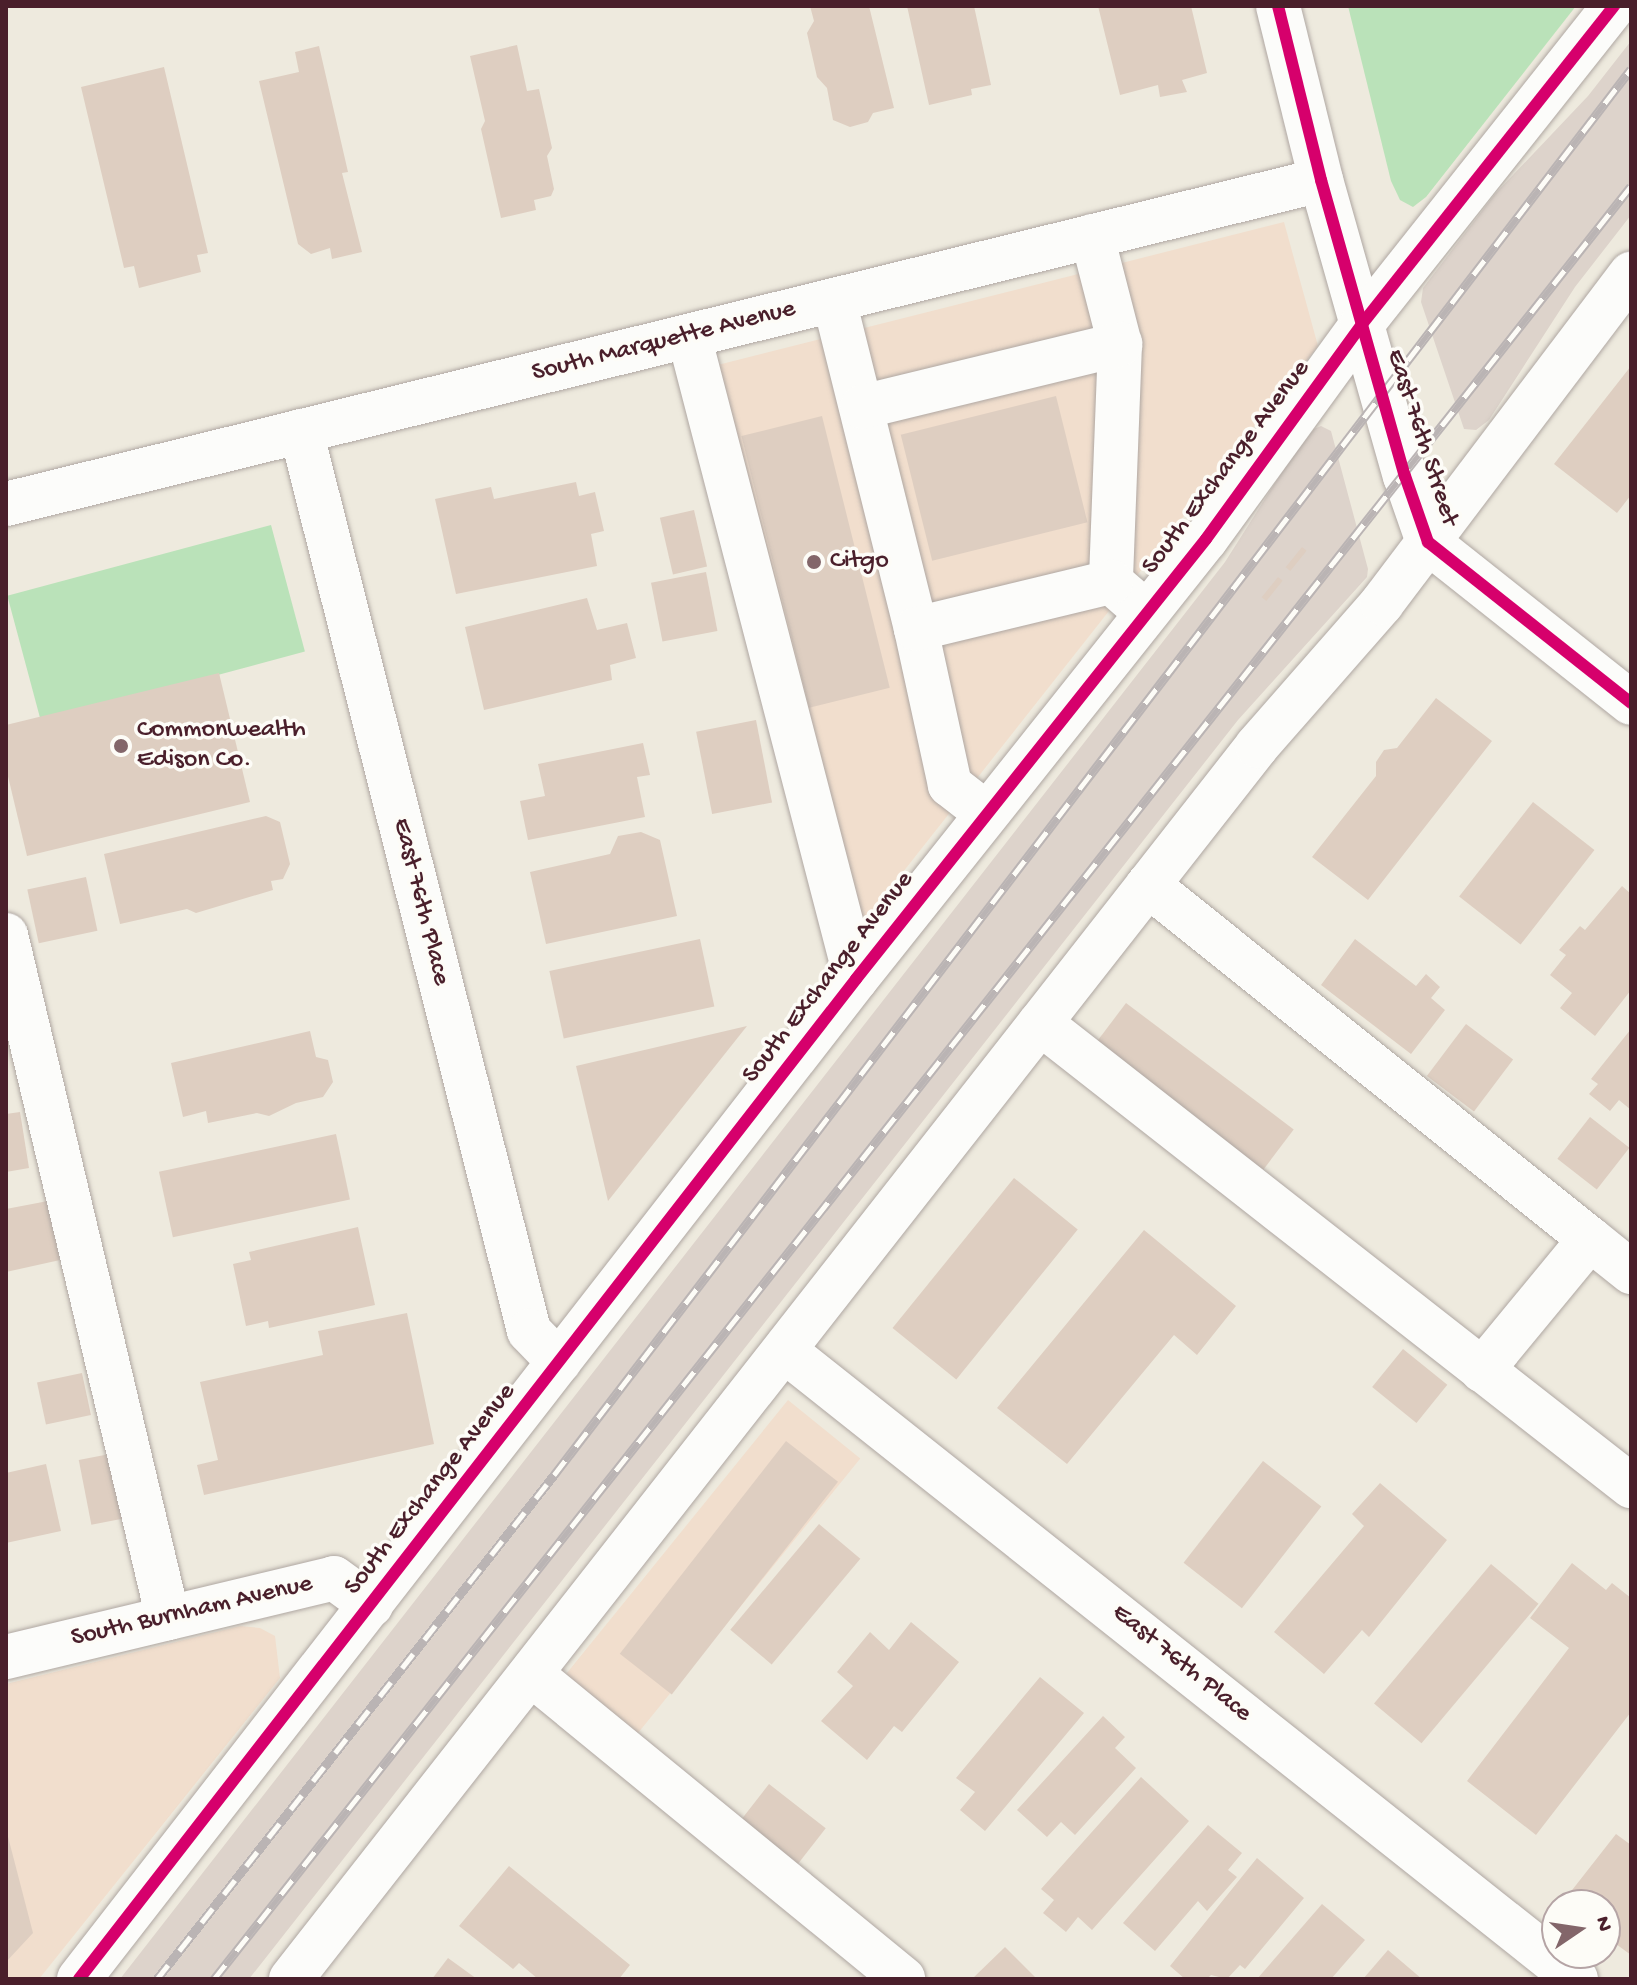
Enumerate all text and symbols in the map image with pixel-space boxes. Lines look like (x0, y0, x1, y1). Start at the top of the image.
street label: South Marquette Avenue (529, 294, 799, 390)
street label: East 76th Street (1378, 346, 1464, 530)
street label: South Exchange Avenue (1136, 355, 1318, 581)
place label: Citgo (830, 546, 889, 578)
marker: Citgo (805, 553, 823, 571)
place label: Commonwealth Edison Co. (137, 715, 306, 776)
marker: Commonwealth Edison Co. (112, 737, 130, 755)
street label: East 76th Place (384, 815, 456, 989)
street label: South Exchange Avenue (737, 866, 921, 1090)
street label: South Exchange Avenue (339, 1378, 523, 1602)
street label: South Burnham Avenue (68, 1569, 316, 1655)
street label: East 76th Place (1105, 1598, 1257, 1730)
north arrow (1541, 1889, 1621, 1969)
text: N (1588, 1914, 1617, 1934)

